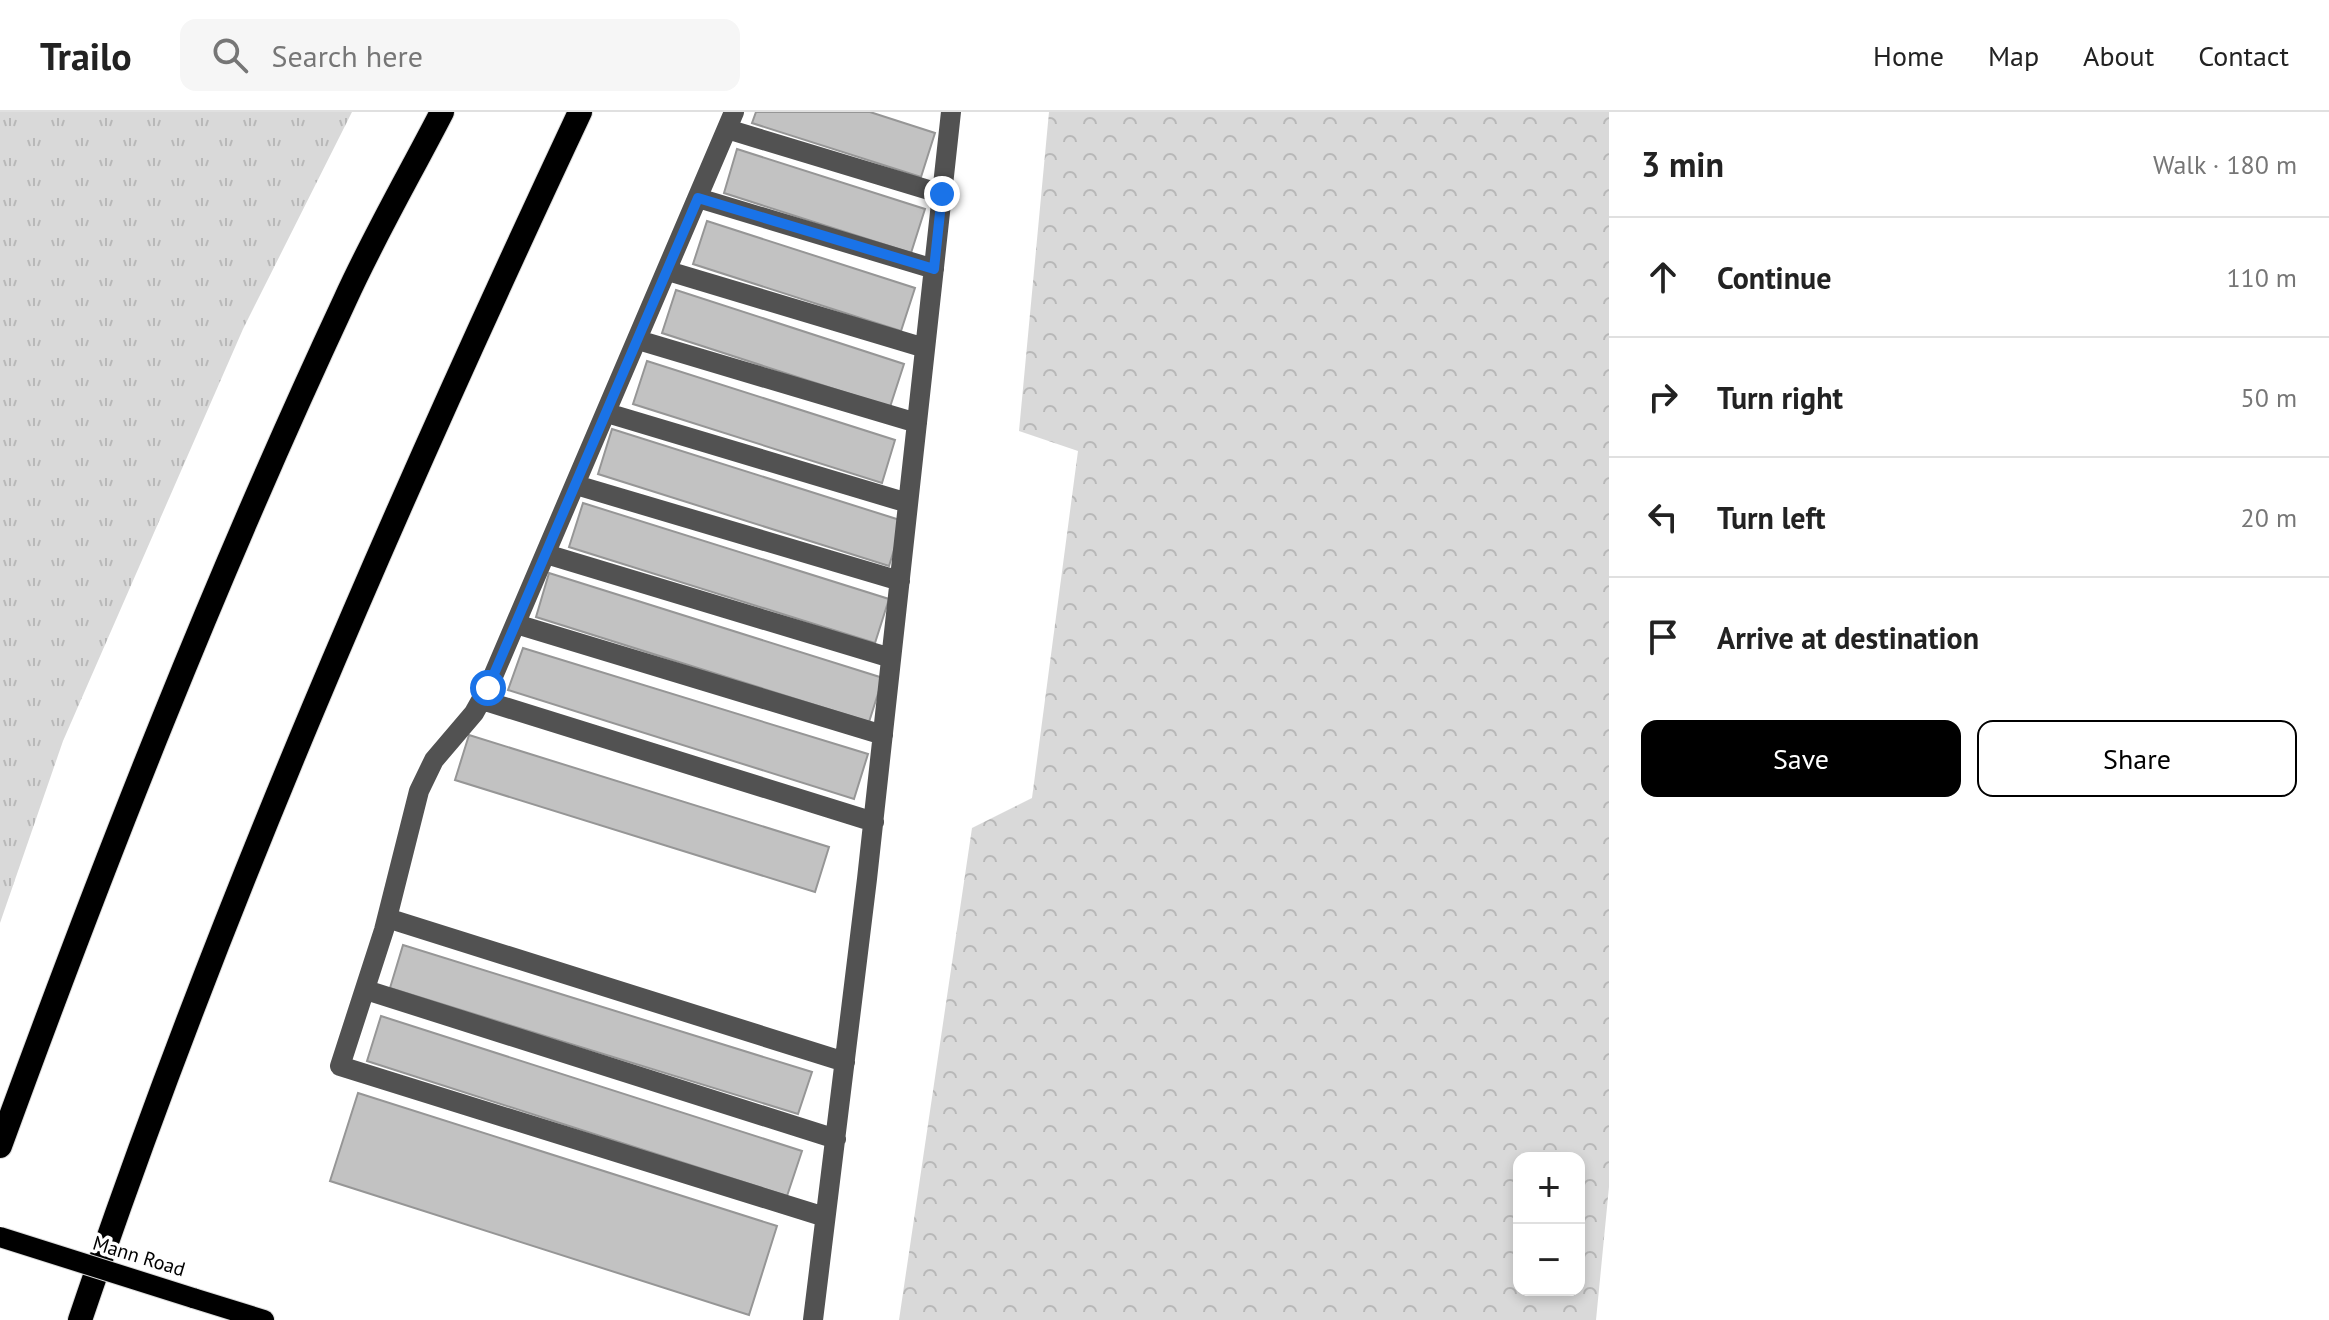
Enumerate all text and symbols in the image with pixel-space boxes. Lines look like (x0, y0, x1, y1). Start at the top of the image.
search box (180, 19, 740, 91)
text: Trailo (40, 31, 132, 80)
icon: search (208, 33, 252, 77)
text: Search here (272, 36, 423, 75)
text: Home (1873, 37, 1944, 74)
text: Map (1988, 37, 2039, 74)
text: About (2083, 37, 2154, 74)
text: Contact (2198, 37, 2289, 74)
text: 3 min (1641, 142, 1724, 186)
text: Walk · 180 m (2153, 148, 2297, 181)
route end (924, 176, 960, 212)
icon: ahead (1641, 255, 1685, 299)
text: Continue (1717, 258, 1831, 297)
text: 110 m (2226, 261, 2297, 294)
icon: right (1641, 375, 1685, 419)
text: Turn right (1717, 378, 1843, 417)
text: 50 m (2241, 381, 2297, 414)
icon: left (1641, 495, 1685, 539)
text: Turn left (1717, 498, 1825, 537)
text: 20 m (2241, 501, 2297, 534)
icon: arrive (1641, 615, 1685, 659)
text: Arrive at destination (1717, 618, 1979, 657)
route start (470, 670, 506, 706)
button: Save (1641, 720, 1961, 797)
button: Share (1977, 720, 2297, 797)
map controls (1513, 1152, 1585, 1296)
button: + (1513, 1152, 1585, 1224)
button: − (1513, 1224, 1585, 1296)
street label: Mann Road (90, 1230, 188, 1282)

